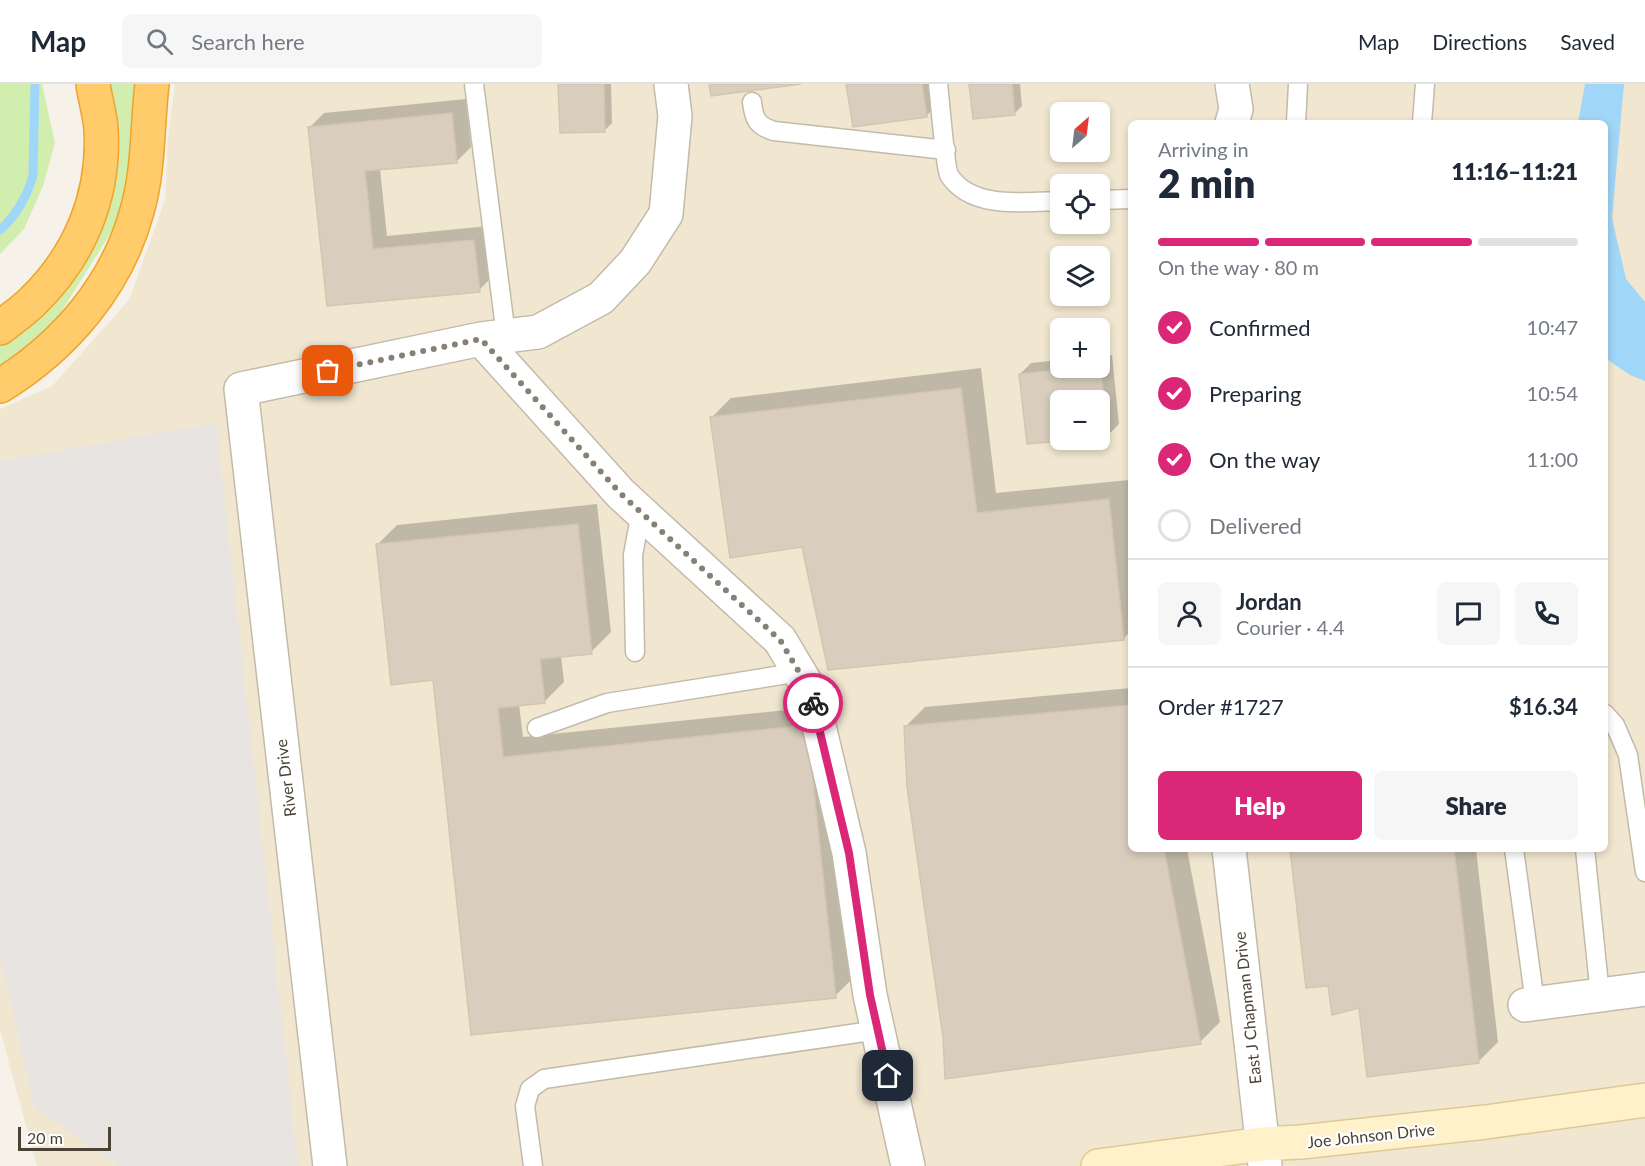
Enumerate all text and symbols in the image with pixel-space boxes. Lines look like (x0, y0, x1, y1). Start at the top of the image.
search box (122, 14, 542, 68)
text: Map (30, 24, 86, 58)
icon: search (143, 25, 176, 58)
text: Search here (191, 28, 305, 55)
text: Map (1358, 29, 1399, 54)
text: Directions (1432, 29, 1527, 54)
text: Saved (1560, 29, 1615, 54)
north arrow (1050, 102, 1110, 162)
map controls (1050, 102, 1110, 450)
text: Arriving in (1158, 137, 1249, 161)
text: 11:16–11:21 (1452, 158, 1578, 185)
text: 2 min (1158, 160, 1255, 206)
button: locate (1050, 174, 1110, 234)
button: layers (1050, 246, 1110, 306)
text: On the way · 80 m (1158, 255, 1319, 279)
icon: check (1158, 311, 1191, 344)
text: Confirmed (1209, 314, 1311, 341)
text: 10:47 (1527, 315, 1578, 339)
button: + (1050, 318, 1110, 378)
pin (302, 345, 353, 396)
icon: bag (311, 354, 344, 387)
icon: check (1158, 377, 1191, 410)
text: Preparing (1209, 380, 1301, 407)
text: 10:54 (1527, 381, 1578, 405)
button: − (1050, 390, 1110, 450)
icon: check (1158, 443, 1191, 476)
text: On the way (1209, 446, 1320, 473)
text: 11:00 (1527, 447, 1578, 471)
text: Delivered (1209, 512, 1302, 539)
button: person (1158, 582, 1221, 645)
button: chat (1437, 582, 1500, 645)
button: phone (1515, 582, 1578, 645)
text: Jordan (1236, 588, 1302, 615)
text: Courier · 4.4 (1236, 615, 1345, 639)
courier (783, 673, 843, 733)
icon: bike (797, 687, 830, 720)
text: Order #1727 (1158, 693, 1284, 720)
text: $16.34 (1509, 693, 1578, 720)
street label: River Drive (271, 738, 299, 818)
button: Help (1158, 771, 1362, 840)
button: Share (1374, 771, 1578, 840)
street label: East J Chapman Drive (1230, 931, 1264, 1085)
pin (862, 1050, 913, 1101)
icon: home (871, 1059, 904, 1092)
street label: Joe Johnson Drive (1306, 1119, 1436, 1151)
scale bar (18, 1124, 111, 1152)
text: 20 m (27, 1128, 63, 1147)

